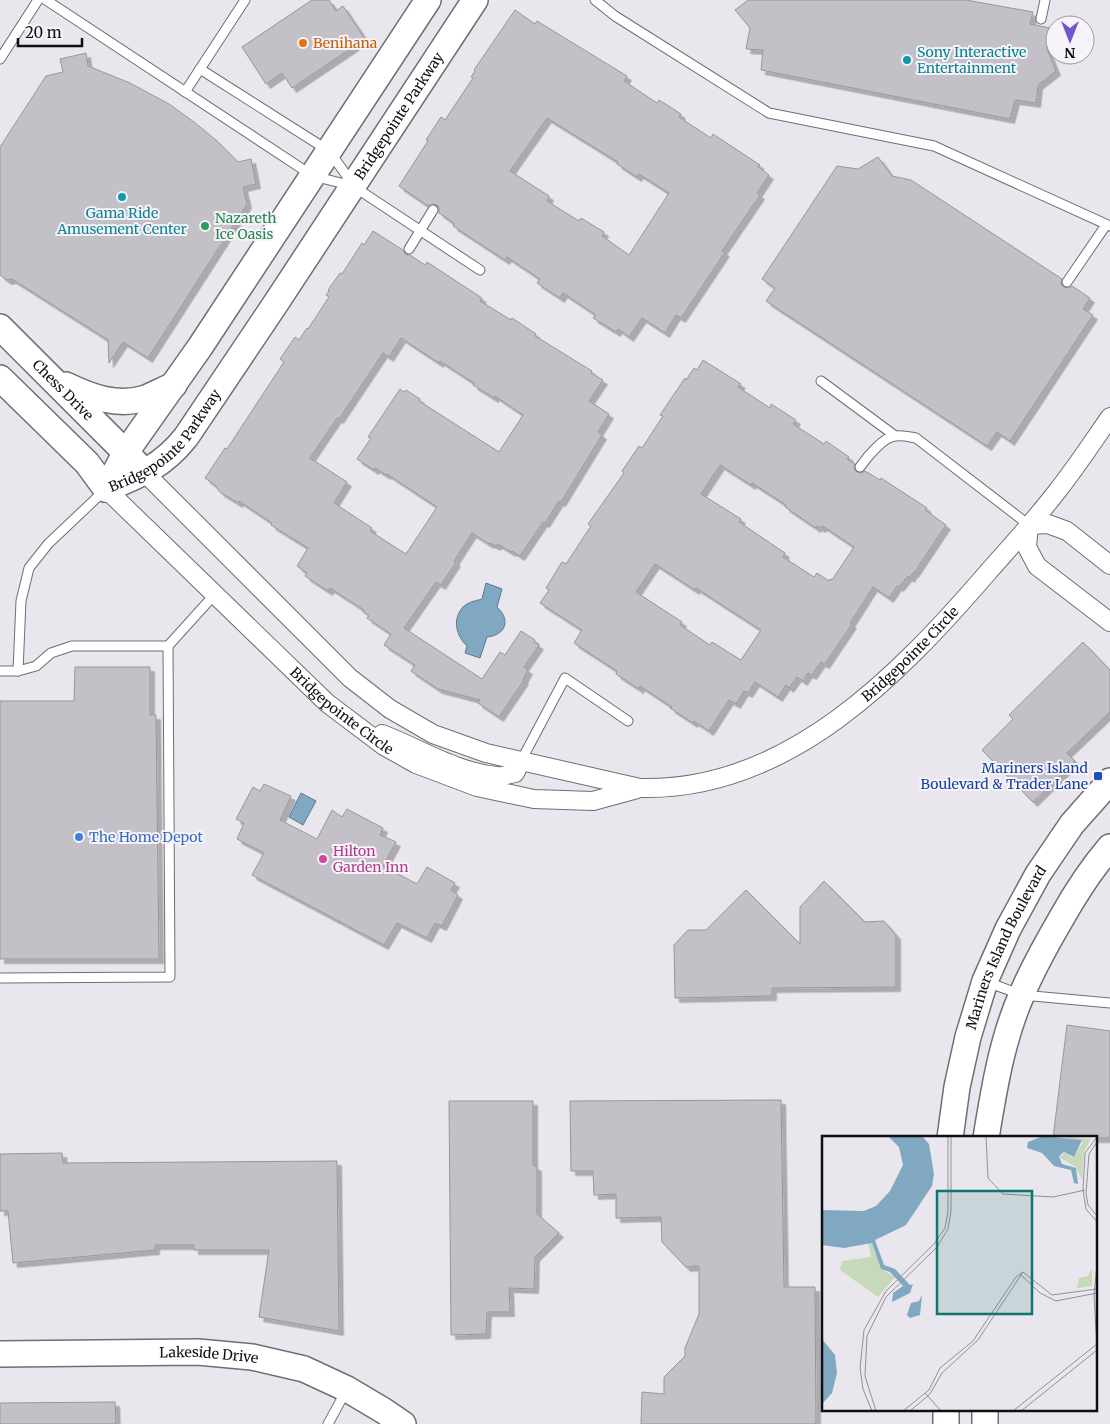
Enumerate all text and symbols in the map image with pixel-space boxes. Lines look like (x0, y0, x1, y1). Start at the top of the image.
scale bar (18, 15, 81, 47)
north arrow (1045, 15, 1095, 65)
text: 20 m (25, 23, 62, 42)
place label: Benihana (313, 34, 378, 52)
marker: Benihana (297, 37, 309, 49)
place label: Sony Interactive Entertainment (917, 43, 1026, 77)
text: N (1064, 44, 1076, 62)
street label: Bridgepointe Parkway (350, 48, 448, 183)
marker: Sony Interactive Entertainment (901, 54, 913, 66)
marker: Gama Ride Amusement Center (116, 191, 128, 203)
place label: Gama Ride Amusement Center (56, 204, 187, 238)
place label: Nazareth Ice Oasis (215, 209, 277, 243)
marker: Nazareth Ice Oasis (199, 220, 211, 232)
street label: Chess Drive (29, 356, 97, 424)
street label: Bridgepointe Parkway (106, 385, 225, 496)
street label: Bridgepointe Circle (858, 603, 962, 706)
street label: Bridgepointe Circle (286, 663, 397, 758)
place label: Mariners Island Boulevard & Trader Lane (921, 759, 1089, 793)
marker: Mariners Island Boulevard & Trader Lane (1092, 770, 1104, 782)
place label: The Home Depot (89, 828, 204, 846)
marker: The Home Depot (73, 831, 85, 843)
place label: Hilton Garden Inn (333, 842, 409, 876)
marker: Hilton Garden Inn (317, 853, 329, 865)
street label: Mariners Island Boulevard (962, 862, 1050, 1032)
inset map (822, 1136, 1098, 1412)
street label: Lakeside Drive (159, 1343, 260, 1367)

